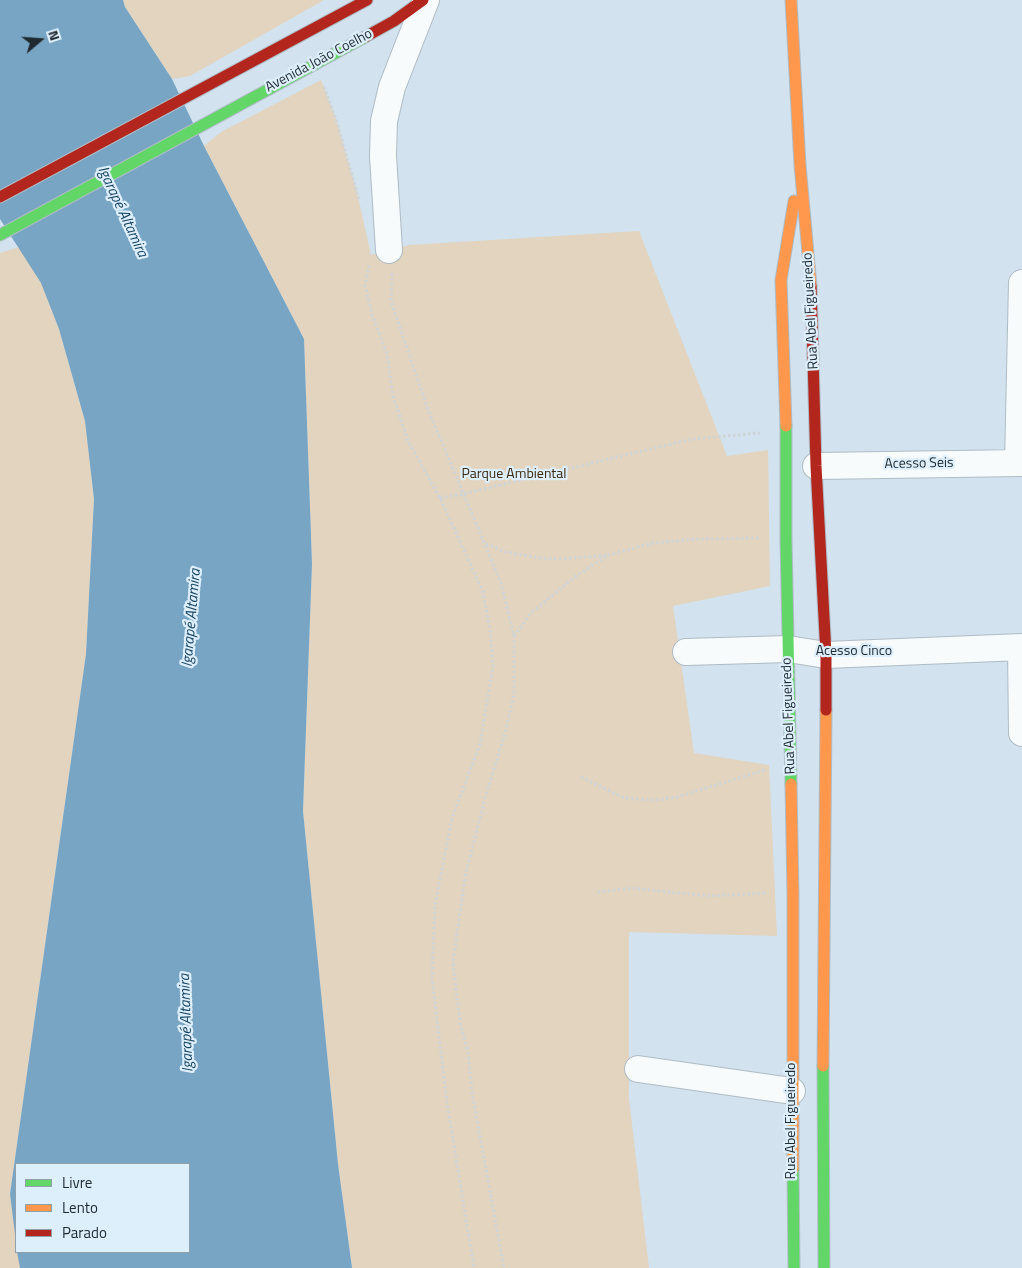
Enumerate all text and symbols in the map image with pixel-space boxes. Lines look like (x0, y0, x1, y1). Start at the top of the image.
north arrow (15, 15, 65, 65)
street label: Avenida João Coelho (263, 26, 375, 96)
text: N (43, 27, 66, 43)
water label: Igarapé Altamira (93, 164, 151, 260)
street label: Rua Abel Figueiredo (800, 252, 822, 370)
street label: Acesso Seis (884, 455, 954, 473)
park label: Parque Ambiental (461, 467, 567, 483)
water label: Igarapé Altamira (179, 568, 205, 668)
street label: Acesso Cinco (816, 644, 892, 660)
street label: Rua Abel Figueiredo (779, 657, 799, 775)
water label: Igarapé Altamira (176, 974, 198, 1072)
street label: Rua Abel Figueiredo (784, 1063, 800, 1179)
legend (15, 1163, 190, 1253)
text: Livre (62, 1171, 92, 1194)
text: Lento (62, 1196, 98, 1219)
text: Parado (62, 1221, 107, 1244)

